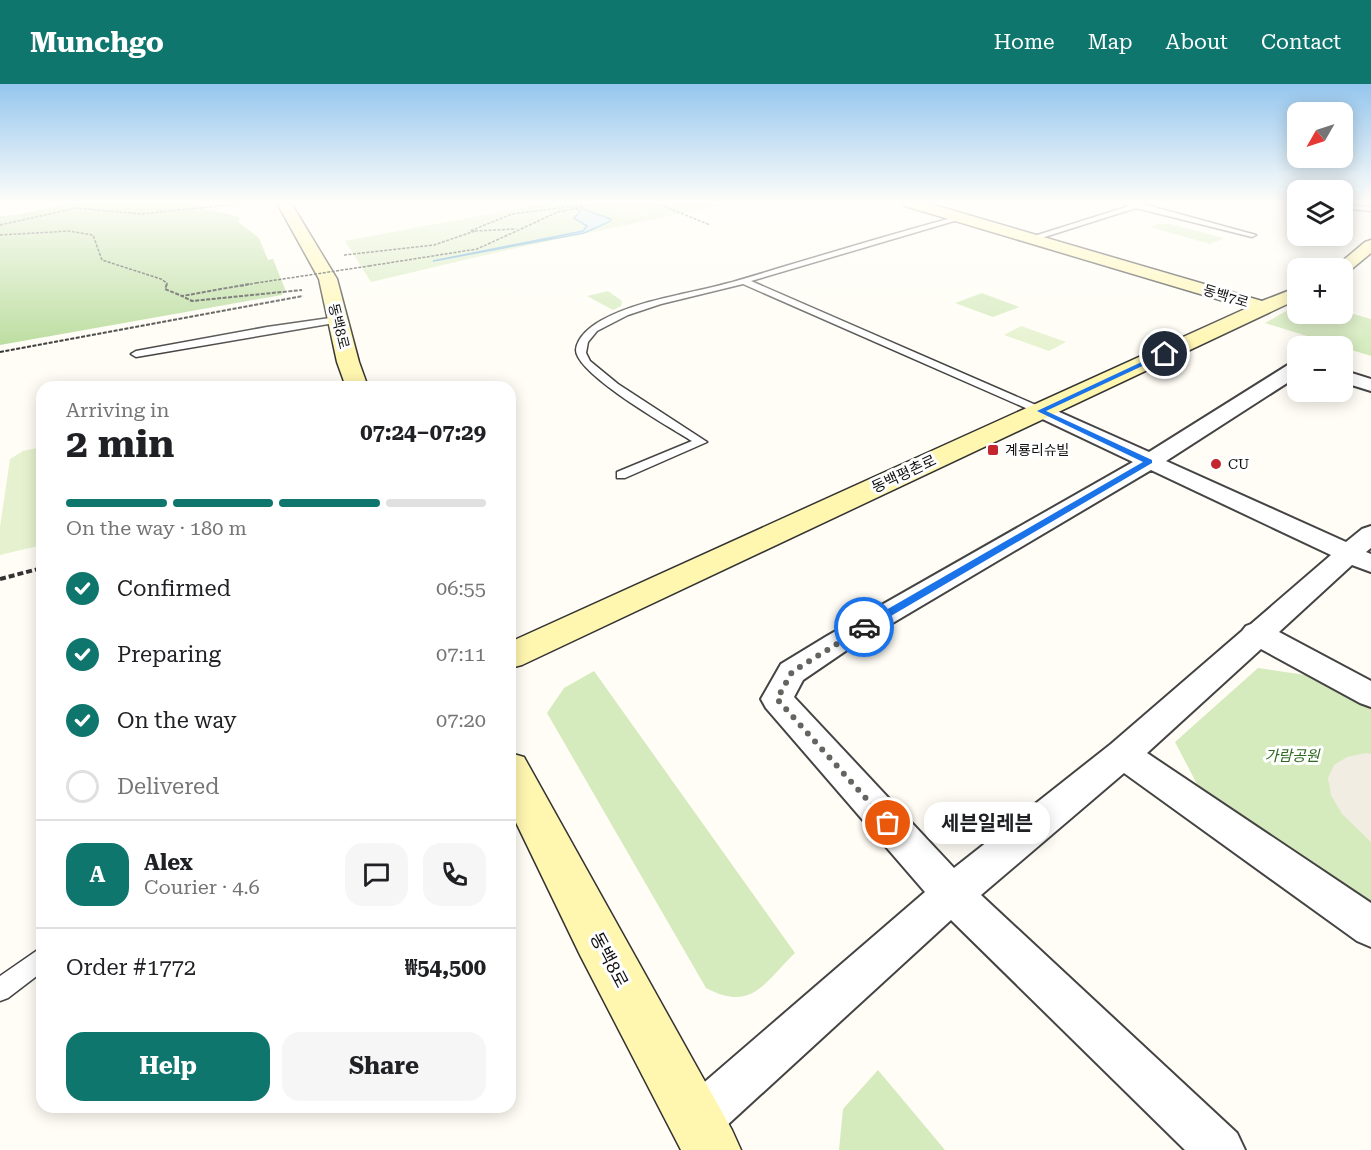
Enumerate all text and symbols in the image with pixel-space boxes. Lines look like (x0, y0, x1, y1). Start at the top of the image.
text: Munchgo (30, 26, 164, 59)
text: Home (994, 30, 1055, 54)
text: Map (1088, 30, 1133, 54)
text: About (1166, 30, 1228, 54)
text: Contact (1261, 30, 1341, 54)
north arrow (1287, 102, 1353, 168)
map controls (1287, 102, 1353, 402)
button: layers (1287, 180, 1353, 246)
button: + (1287, 258, 1353, 324)
street label: 동백7로 (1201, 282, 1251, 310)
street label: 동백8로 (326, 302, 352, 351)
pin (1139, 328, 1190, 379)
button: − (1287, 336, 1353, 402)
icon: home (1148, 337, 1181, 370)
text: Arriving in (66, 398, 169, 422)
text: 07:24–07:29 (360, 420, 486, 445)
text: 2 min (66, 421, 174, 467)
place label: 계룡리슈빌 (1005, 442, 1069, 458)
marker: 계룡리슈빌 (986, 443, 1000, 457)
street label: 동백평촌로 (869, 451, 939, 497)
place label: CU (1228, 456, 1249, 472)
marker: CU (1209, 457, 1223, 471)
text: On the way · 180 m (66, 516, 247, 540)
icon: check (66, 572, 99, 605)
text: Confirmed (117, 576, 231, 601)
text: 06:55 (436, 576, 486, 600)
courier (834, 597, 894, 657)
icon: car (848, 611, 881, 644)
icon: check (66, 638, 99, 671)
text: Preparing (117, 642, 221, 667)
text: 07:11 (436, 642, 486, 666)
icon: check (66, 704, 99, 737)
text: On the way (117, 708, 237, 733)
text: 07:20 (436, 708, 486, 732)
park label: 가람공원 (1264, 747, 1321, 765)
text: Delivered (117, 774, 219, 799)
pin (862, 797, 913, 848)
callout: 세븐일레븐 (924, 802, 1050, 844)
icon: bag (871, 806, 904, 839)
text: 세븐일레븐 (941, 811, 1033, 835)
button: chat (345, 843, 408, 906)
button: phone (423, 843, 486, 906)
text: Alex (144, 850, 193, 875)
text: A (90, 862, 105, 887)
text: Courier · 4.6 (144, 875, 260, 899)
street label: 동백8로 (586, 928, 633, 991)
text: Order #1772 (66, 955, 196, 980)
text: ₩54,500 (405, 955, 486, 980)
button: Help (66, 1032, 270, 1101)
button: Share (282, 1032, 486, 1101)

